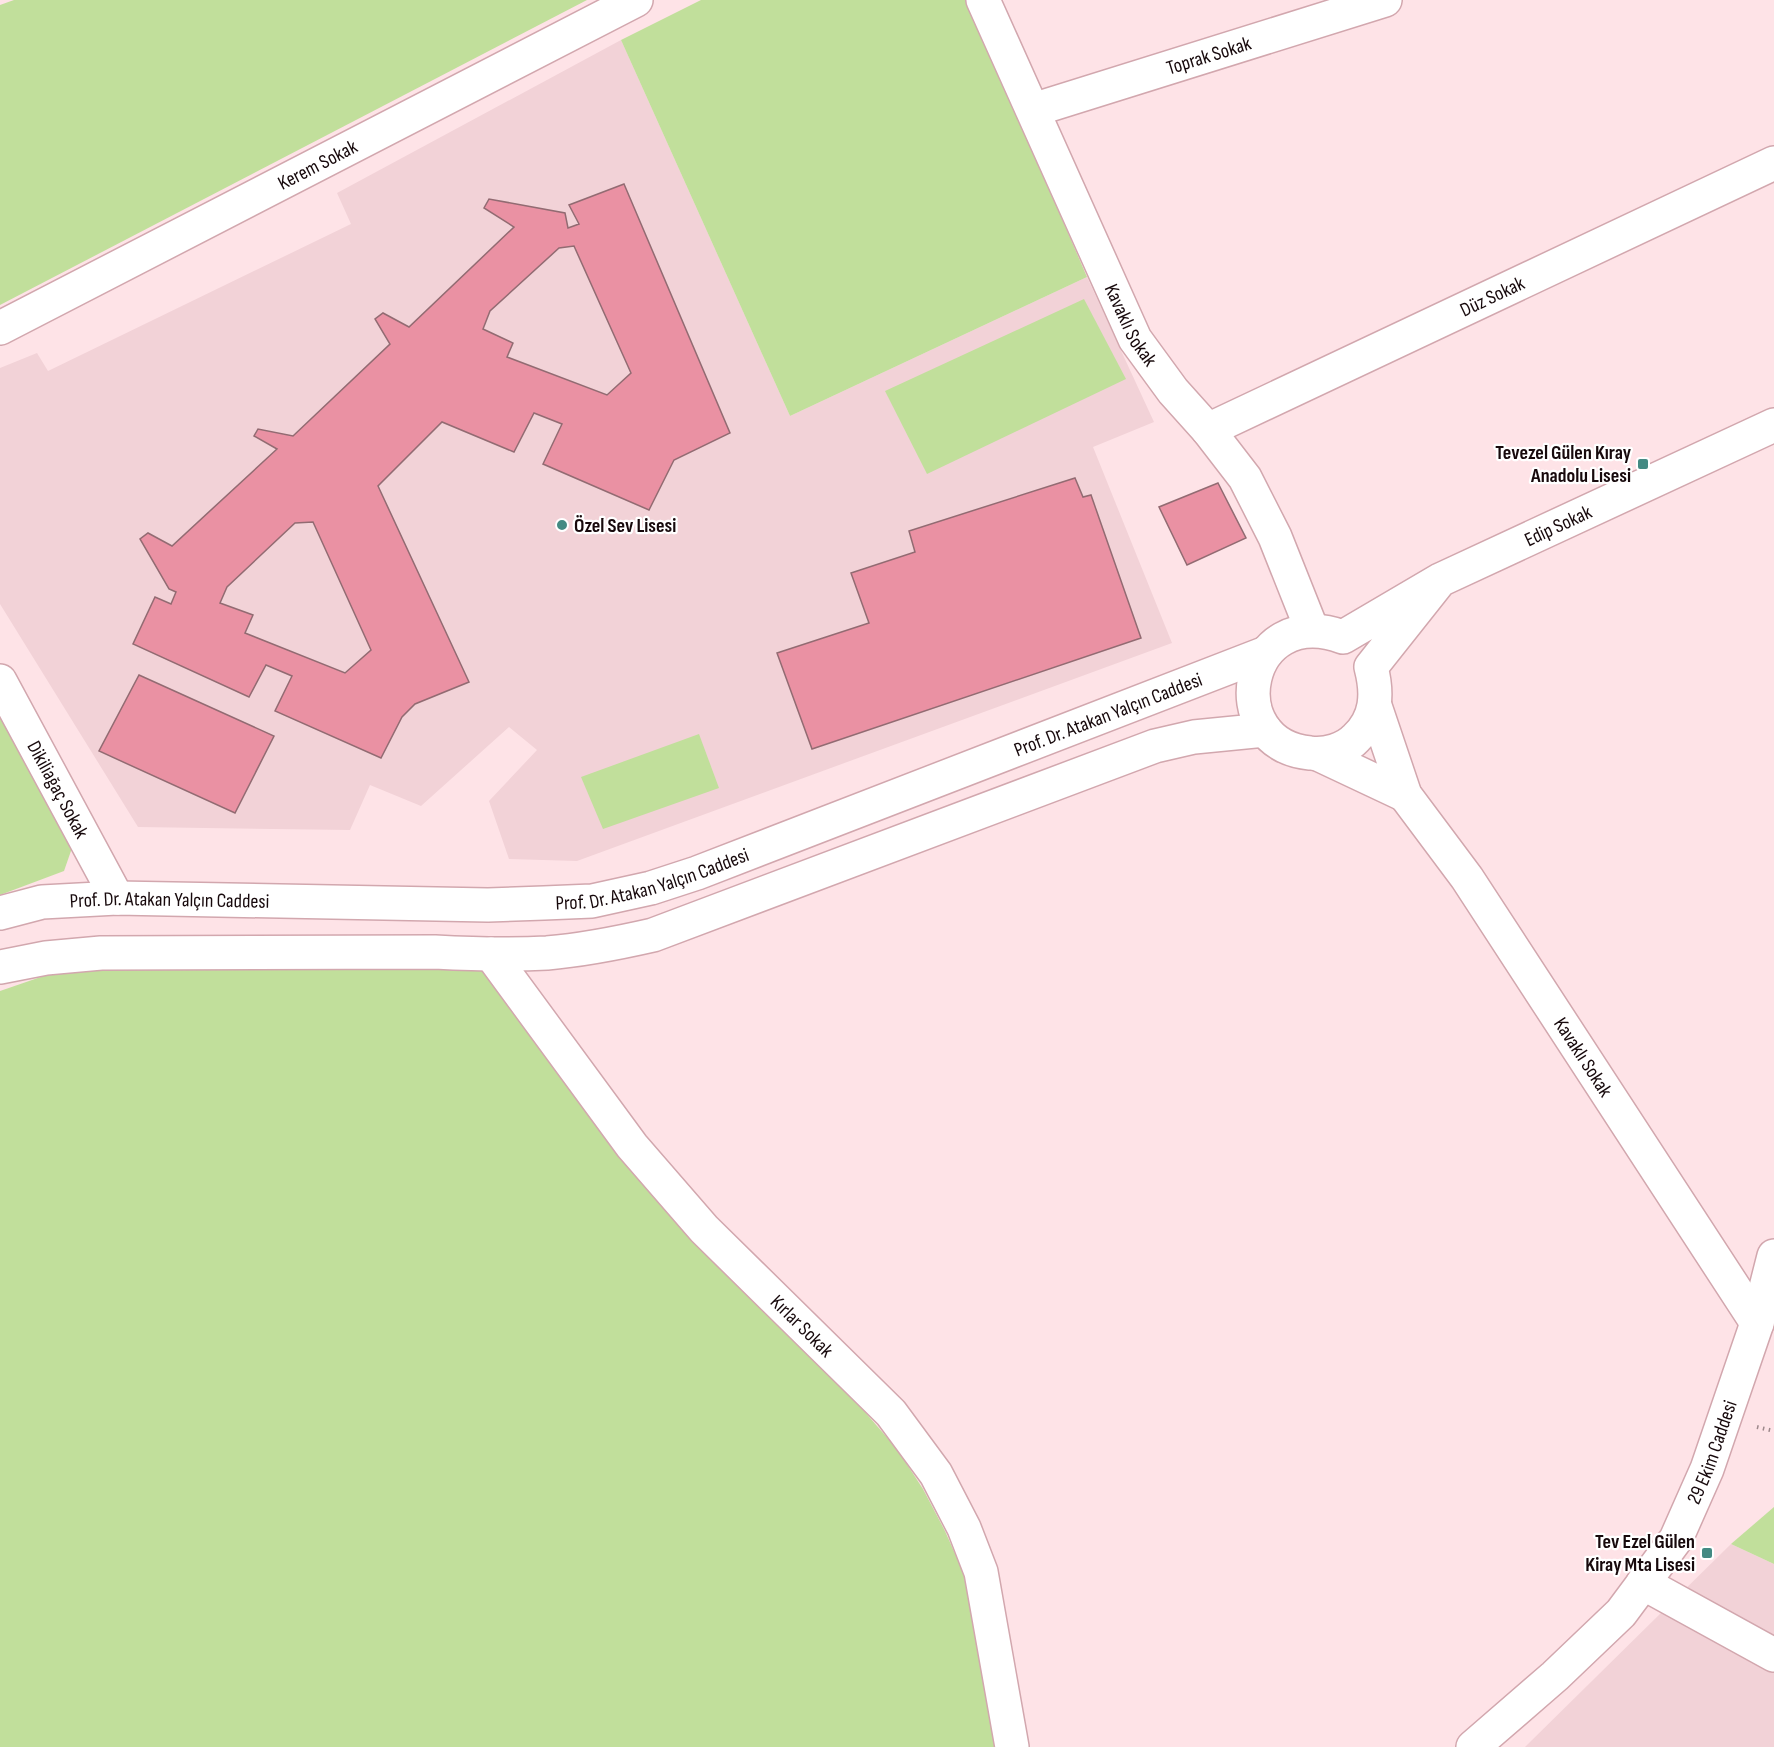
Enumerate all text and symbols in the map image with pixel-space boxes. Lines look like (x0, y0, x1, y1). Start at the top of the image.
street label: Toprak Sokak (1164, 32, 1254, 81)
street label: Kerem Sokak (274, 135, 362, 196)
street label: Düz Sokak (1456, 271, 1529, 322)
street label: Kavaklı Sokak (1099, 280, 1162, 372)
place label: Tevezel Gülen Kıray Anadolu Lisesi (1495, 441, 1632, 488)
marker: Tevezel Gülen Kıray Anadolu Lisesi (1636, 457, 1650, 471)
street label: Edip Sokak (1521, 500, 1596, 552)
place label: Özel Sev Lisesi (574, 514, 676, 538)
marker: Özel Sev Lisesi (555, 518, 569, 532)
street label: Prof. Dr. Atakan Yalçın Caddesi (1011, 668, 1206, 762)
street label: Dikiliağaç Sokak (22, 737, 94, 843)
street label: Prof. Dr. Atakan Yalçın Caddesi (555, 843, 752, 916)
street label: Prof. Dr. Atakan Yalçın Caddesi (69, 887, 270, 914)
street label: Kavaklı Sokak (1548, 1013, 1617, 1102)
street label: Kırlar Sokak (765, 1290, 838, 1363)
street label: 29 Ekim Caddesi (1682, 1397, 1743, 1508)
place label: Tev Ezel Gülen Kiray Mta Lisesi (1585, 1530, 1695, 1577)
marker: Tev Ezel Gülen Kiray Mta Lisesi (1700, 1546, 1714, 1560)

